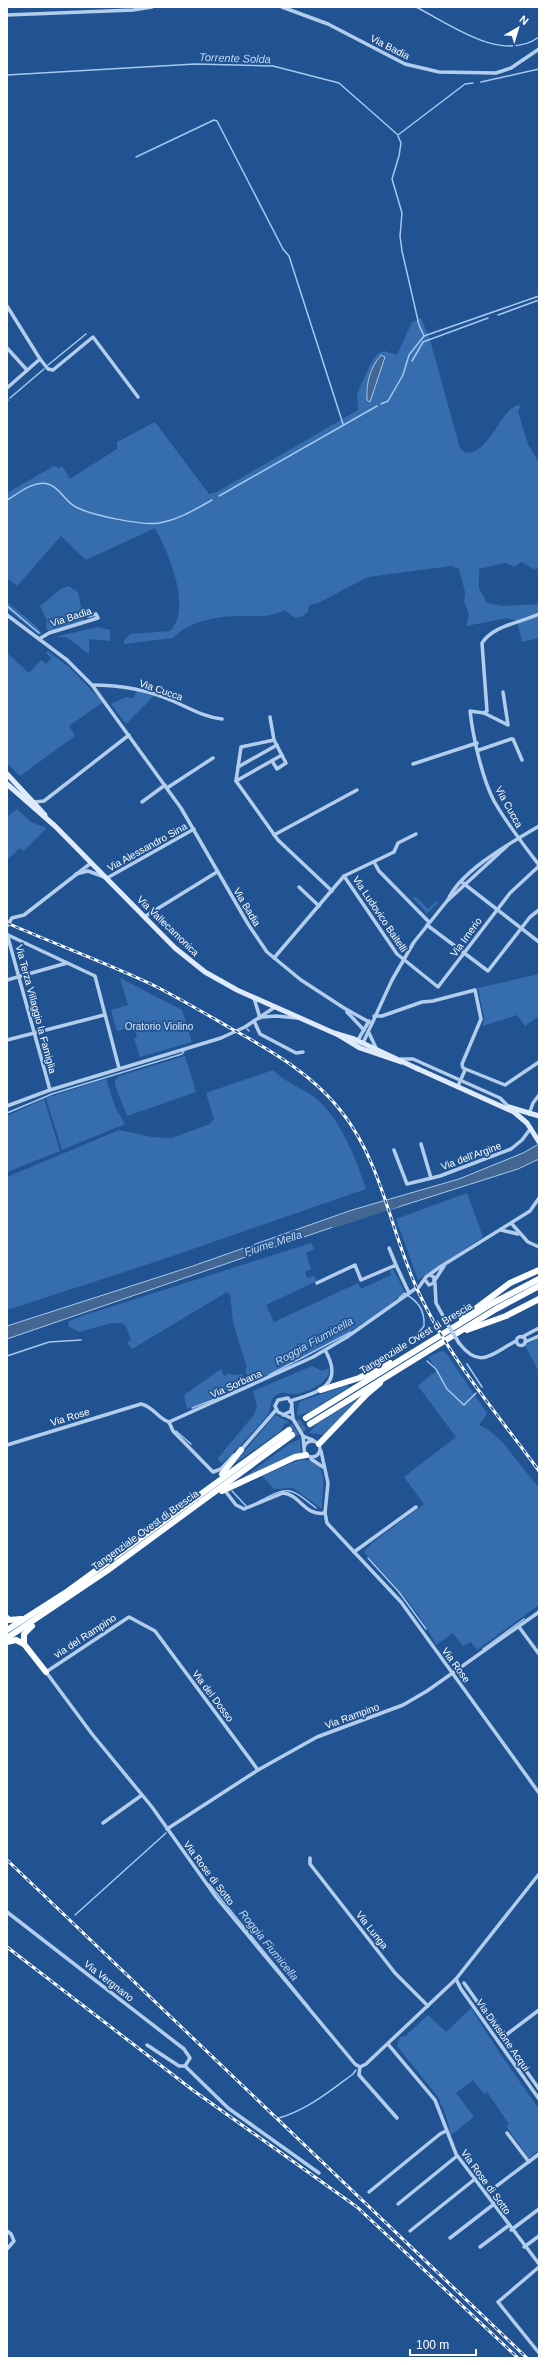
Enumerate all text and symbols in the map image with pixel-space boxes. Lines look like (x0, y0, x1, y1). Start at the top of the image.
north arrow (498, 8, 538, 48)
text: N (517, 13, 531, 27)
street label: Via Badia (369, 32, 412, 62)
water label: Torrente Solda (199, 51, 271, 65)
street label: Via Badia (49, 605, 93, 629)
street label: Via Cucca (138, 677, 185, 703)
street label: Via Cucca (493, 784, 525, 830)
street label: Via Alessandro Sina (105, 820, 189, 873)
street label: Via Ludovico Baitelli (350, 874, 410, 954)
street label: Via Badia (231, 886, 263, 928)
street label: Via Vallecamonica (135, 894, 201, 959)
street label: Via Irnerio (448, 915, 484, 959)
street label: Via Terza Villaggio la Famiglia (13, 943, 59, 1075)
park label: Oratorio Violino (125, 1021, 194, 1032)
street label: Via dell'Argine (439, 1140, 503, 1172)
water label: Fiume Mella (243, 1228, 303, 1258)
street label: Tangenziale Ovest di Brescia (358, 1300, 474, 1376)
water label: Roggia Fiumicella (273, 1315, 355, 1367)
street label: Via Sorbana (209, 1368, 264, 1400)
street label: Via Rose (49, 1406, 91, 1428)
street label: Tangenziale Ovest di Brescia (90, 1487, 201, 1572)
street label: via del Rampino (52, 1612, 118, 1660)
street label: Via Rose (440, 1645, 473, 1685)
street label: Via del Dosso (190, 1668, 236, 1724)
street label: Via Rampino (323, 1701, 381, 1731)
street label: Via Rose di Sotto (181, 1839, 237, 1907)
water label: Roggia Fiumicella (237, 1907, 301, 1983)
street label: Via Lunga (354, 1909, 390, 1951)
street label: Via Vergnano (82, 1958, 136, 2004)
street label: Via Divisione Acqui (474, 1997, 532, 2073)
street label: Via Rose di Sotto (459, 2148, 513, 2217)
scale bar (410, 2331, 476, 2357)
text: 100 m (416, 2338, 449, 2352)

